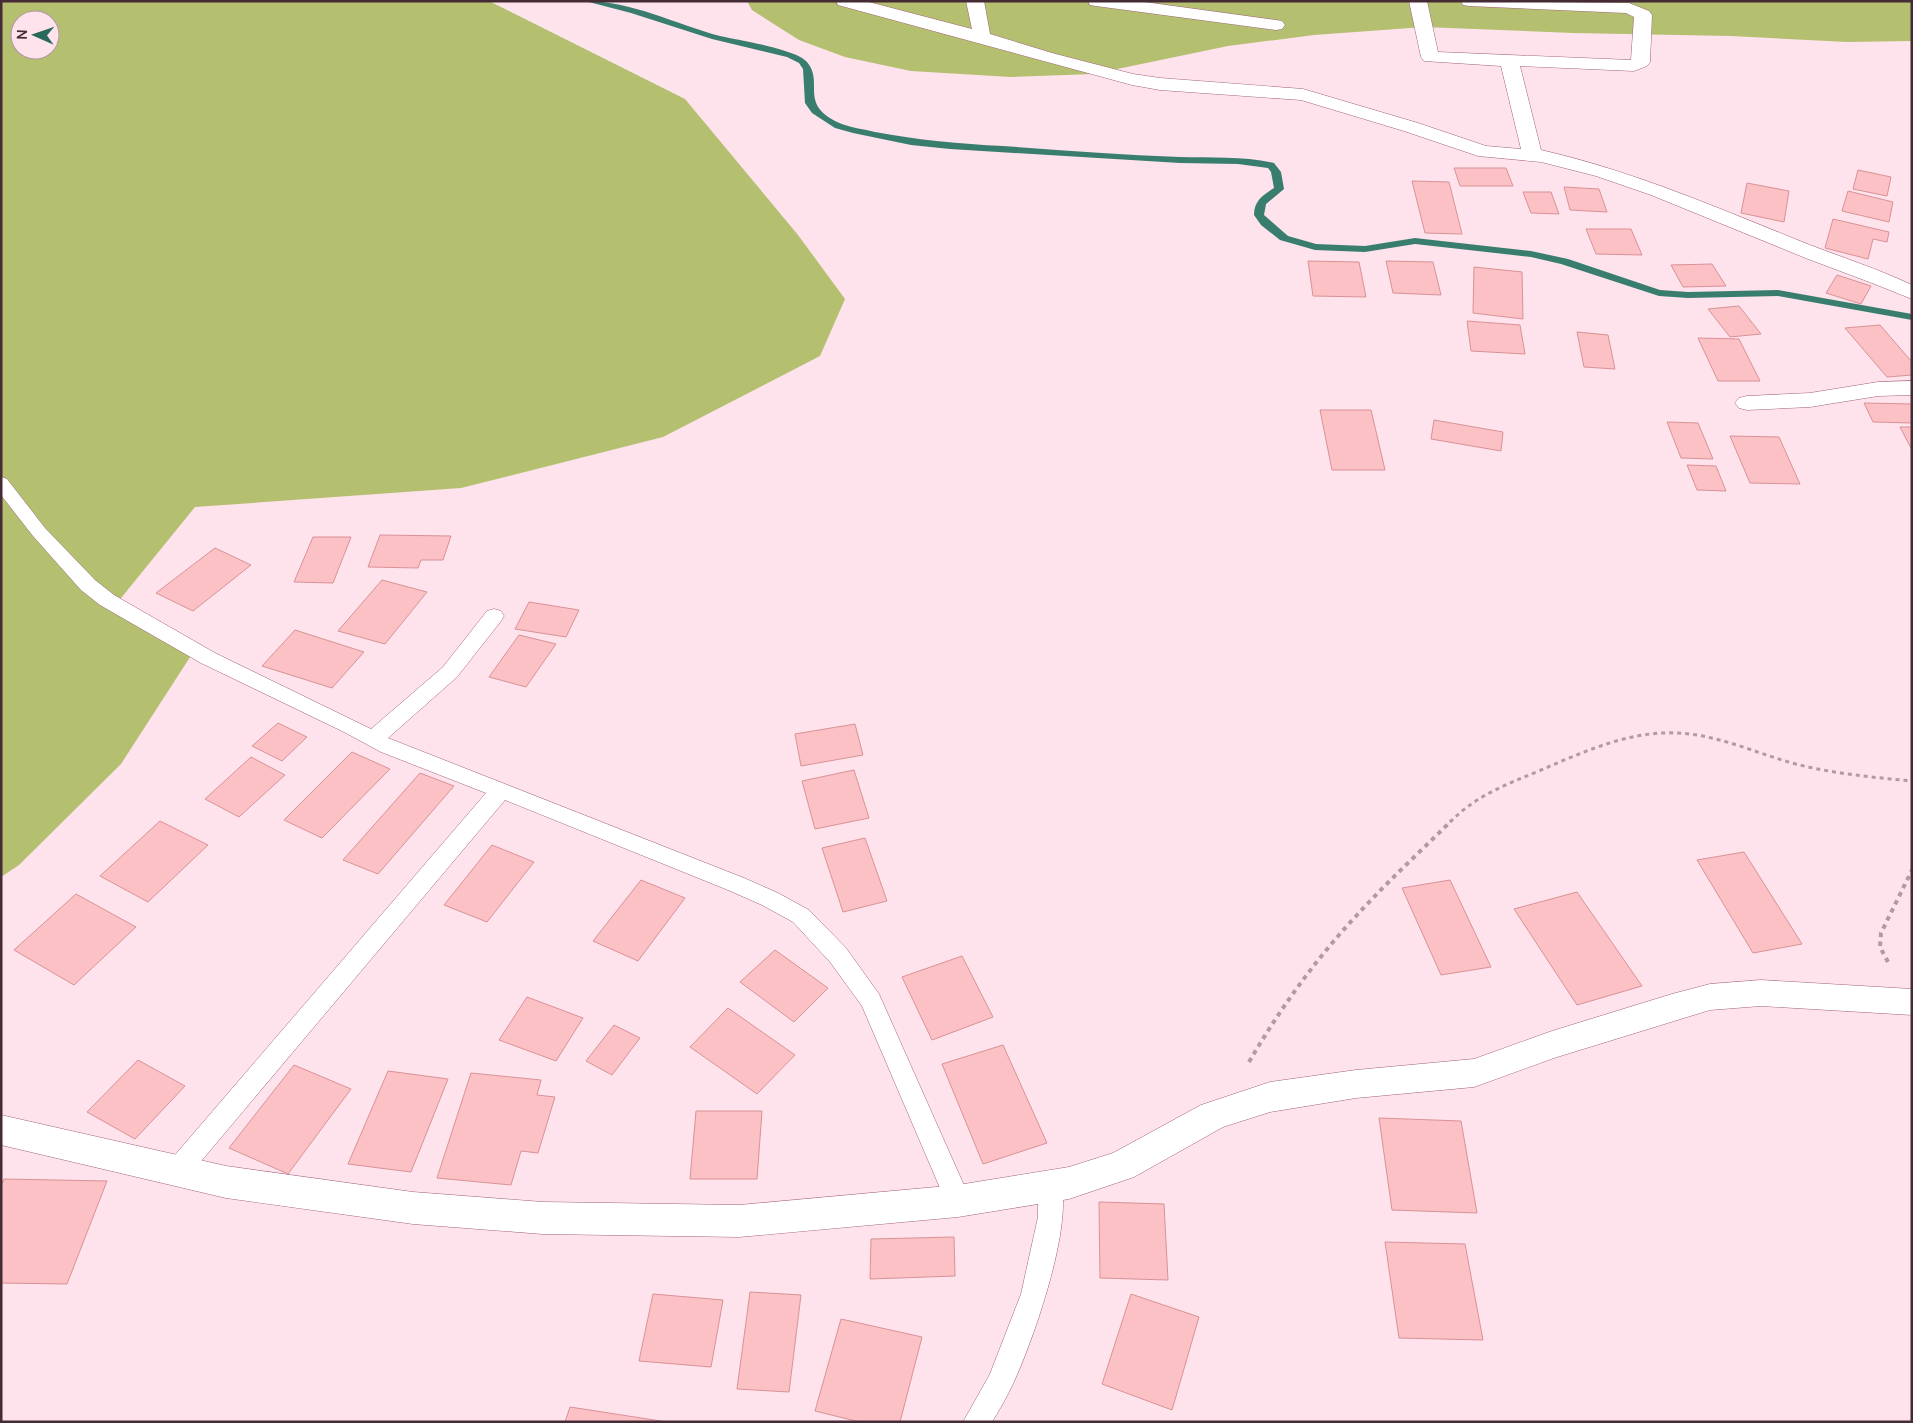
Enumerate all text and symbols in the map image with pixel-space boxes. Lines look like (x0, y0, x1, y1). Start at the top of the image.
north arrow (10, 10, 60, 60)
text: N (12, 29, 31, 40)

